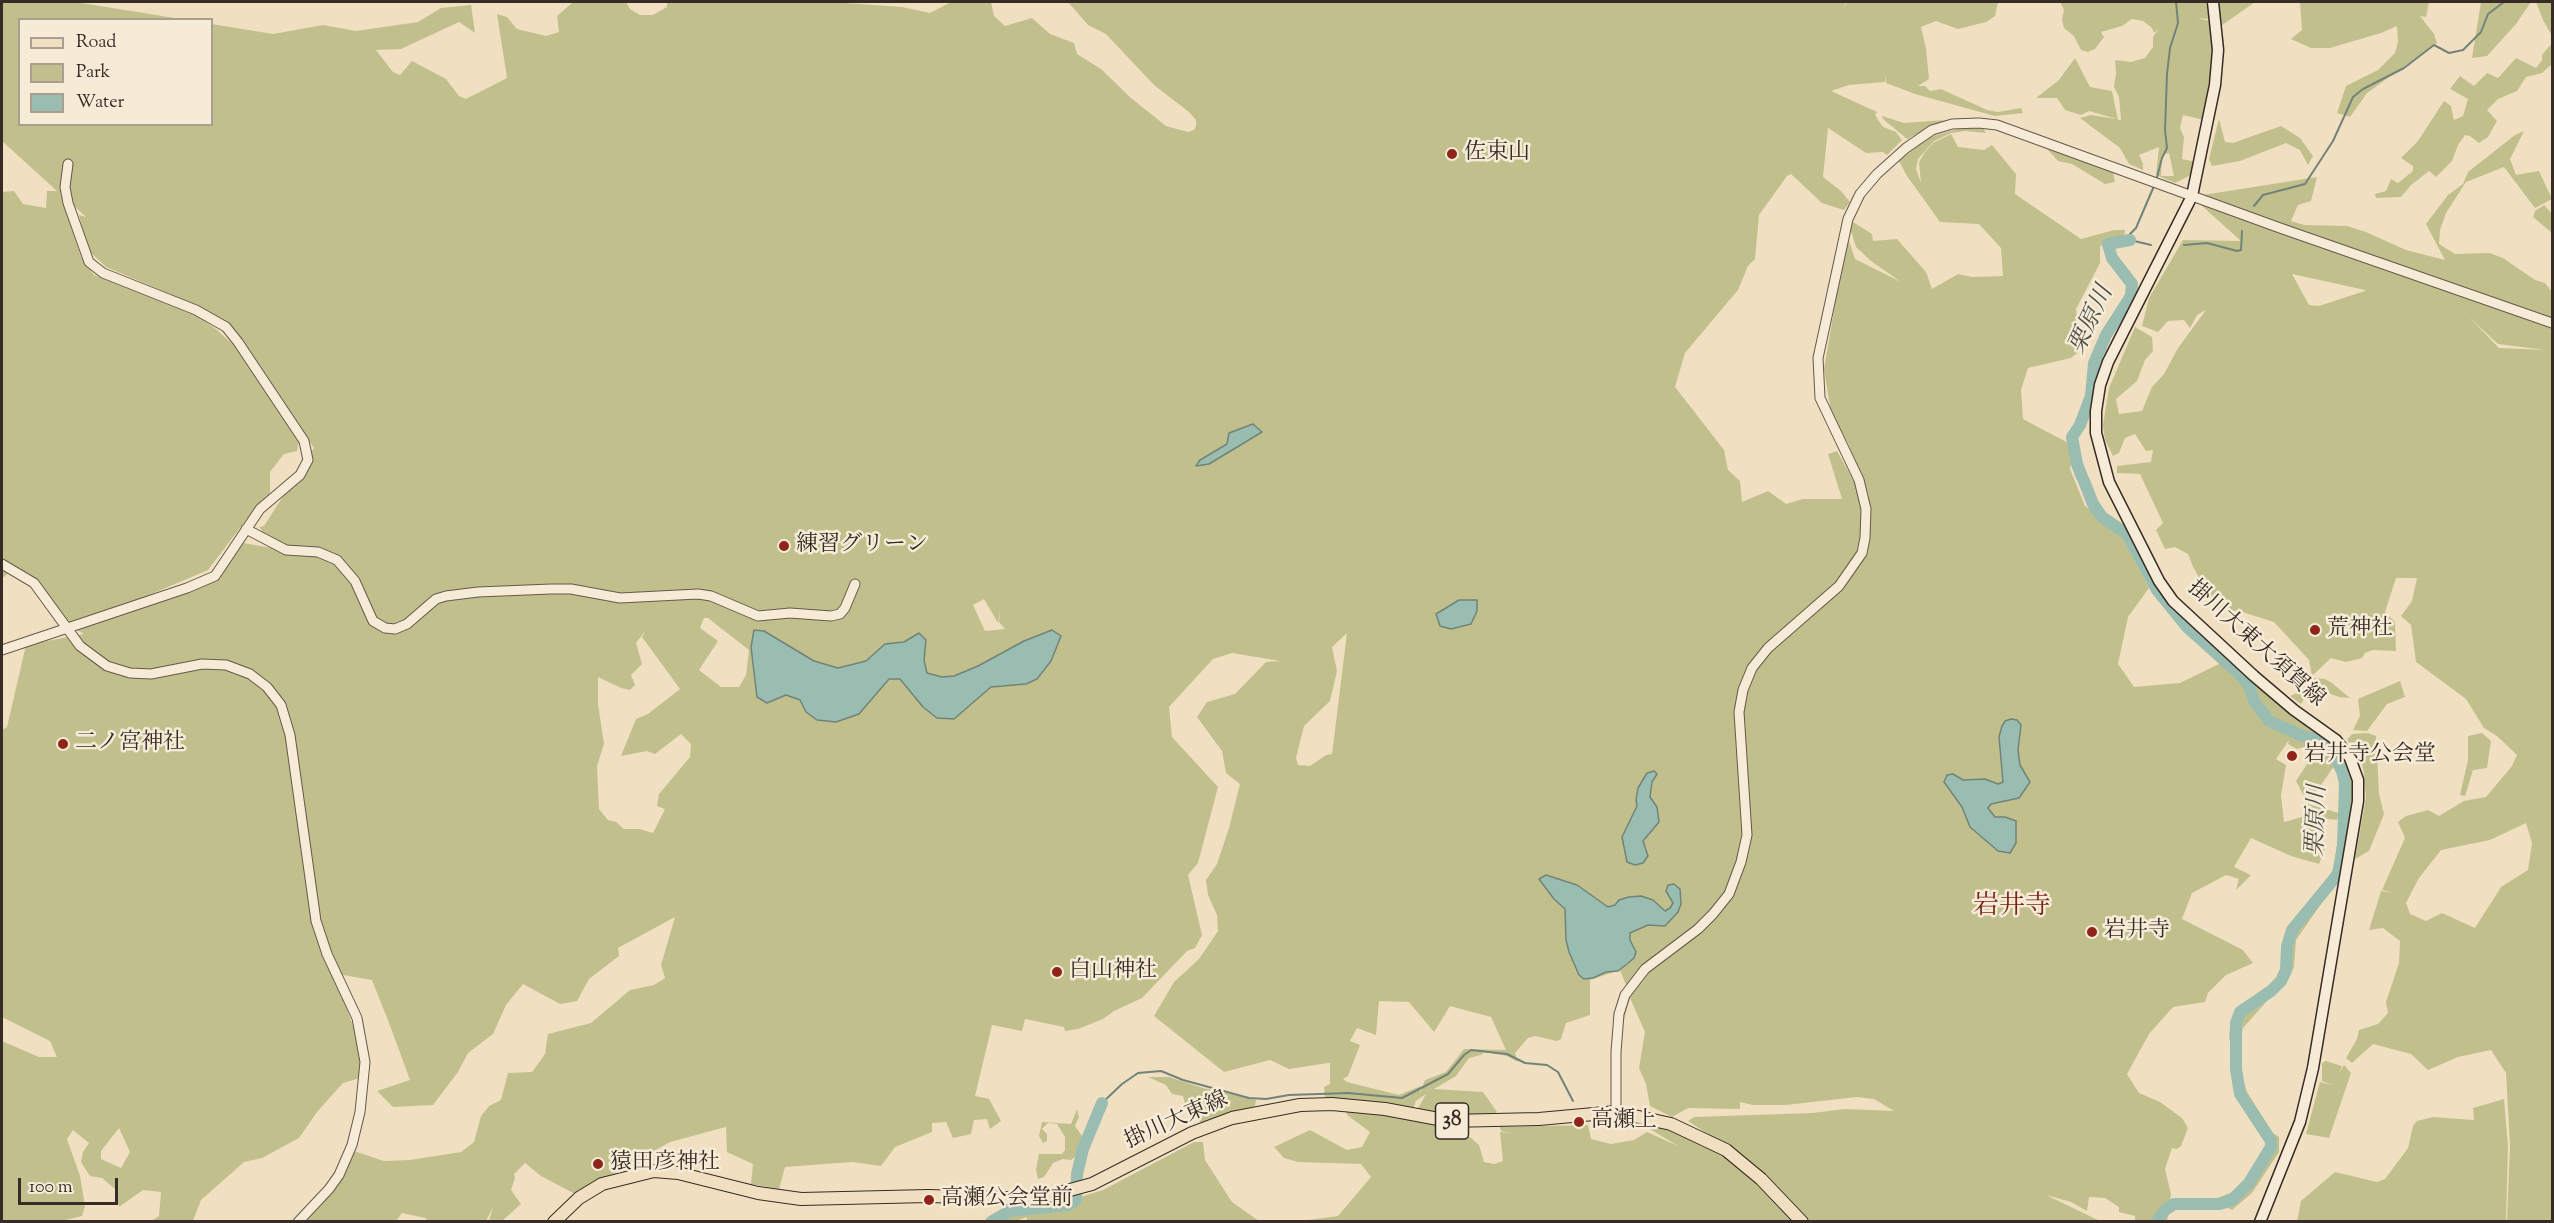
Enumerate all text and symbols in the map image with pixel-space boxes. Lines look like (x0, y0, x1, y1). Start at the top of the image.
legend (18, 18, 213, 126)
text: Road (76, 30, 116, 56)
text: Park (76, 60, 110, 86)
text: Water (76, 90, 124, 116)
place label: 佐束山 (1464, 141, 1530, 167)
marker: 佐束山 (1445, 147, 1459, 161)
water label: 栗原川 (2065, 282, 2121, 360)
place label: 練習グリーン (796, 533, 928, 559)
marker: 練習グリーン (777, 539, 791, 553)
street label: 掛川大東大須賀線 (2181, 576, 2329, 714)
place label: 荒神社 (2327, 617, 2393, 643)
marker: 荒神社 (2308, 623, 2322, 637)
place label: 二ノ宮神社 (75, 731, 185, 757)
marker: 二ノ宮神社 (56, 737, 70, 751)
place label: 岩井寺公会堂 (2304, 743, 2436, 769)
marker: 岩井寺公会堂 (2285, 749, 2299, 763)
water label: 栗原川 (2303, 785, 2335, 857)
district label: 岩井寺 (1973, 893, 2051, 925)
place label: 岩井寺 (2104, 919, 2170, 945)
marker: 岩井寺 (2085, 925, 2099, 939)
place label: 白山神社 (1069, 959, 1157, 985)
marker: 白山神社 (1050, 965, 1064, 979)
street label: 掛川大東線 (1121, 1088, 1233, 1156)
road number: 38 (1436, 1103, 1468, 1139)
place label: 高瀬上 (1591, 1109, 1657, 1135)
marker: 高瀬上 (1572, 1115, 1586, 1129)
place label: 猿田彦神社 (610, 1151, 720, 1177)
marker: 猿田彦神社 (591, 1157, 605, 1171)
scale bar (21, 1166, 122, 1204)
text: 100 m (29, 1175, 73, 1201)
place label: 高瀬公会堂前 (941, 1187, 1073, 1213)
marker: 高瀬公会堂前 (922, 1193, 936, 1207)

